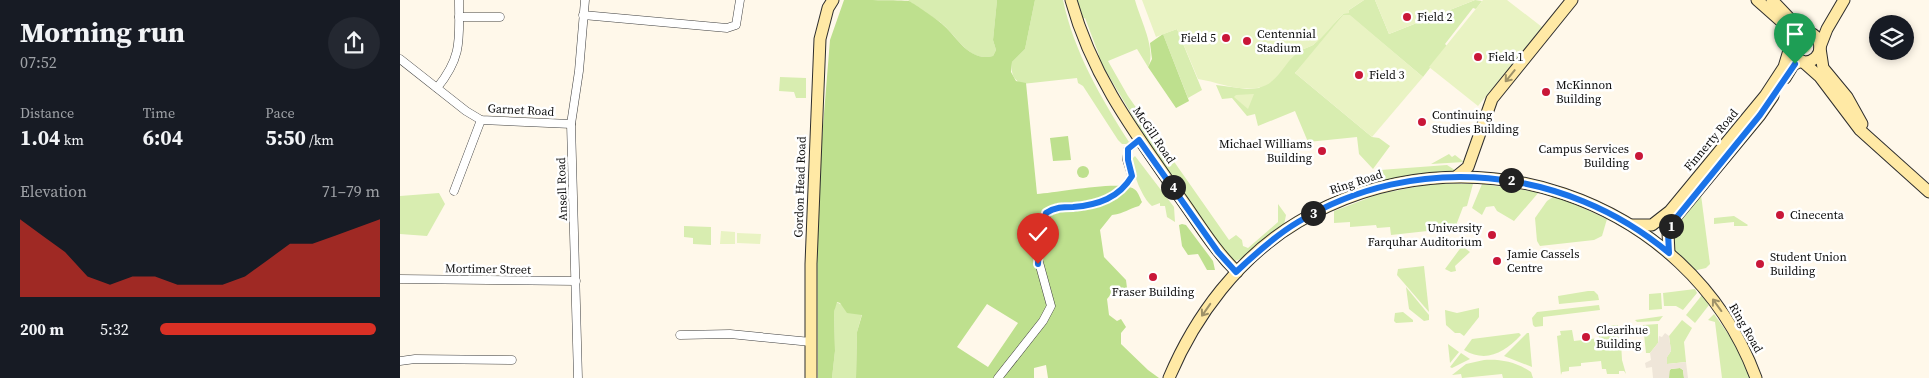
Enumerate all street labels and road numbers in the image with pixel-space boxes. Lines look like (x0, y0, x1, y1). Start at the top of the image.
street label: Garnet Road (487, 100, 555, 120)
street label: McGill Road (1129, 103, 1179, 167)
street label: Finnerty Road (1680, 105, 1742, 174)
street label: Gordon Head Road (790, 136, 810, 238)
street label: Ansell Road (553, 157, 571, 221)
street label: Ring Road (1327, 166, 1385, 198)
street label: Mortimer Street (445, 260, 531, 278)
street label: Ring Road (1725, 300, 1767, 356)

